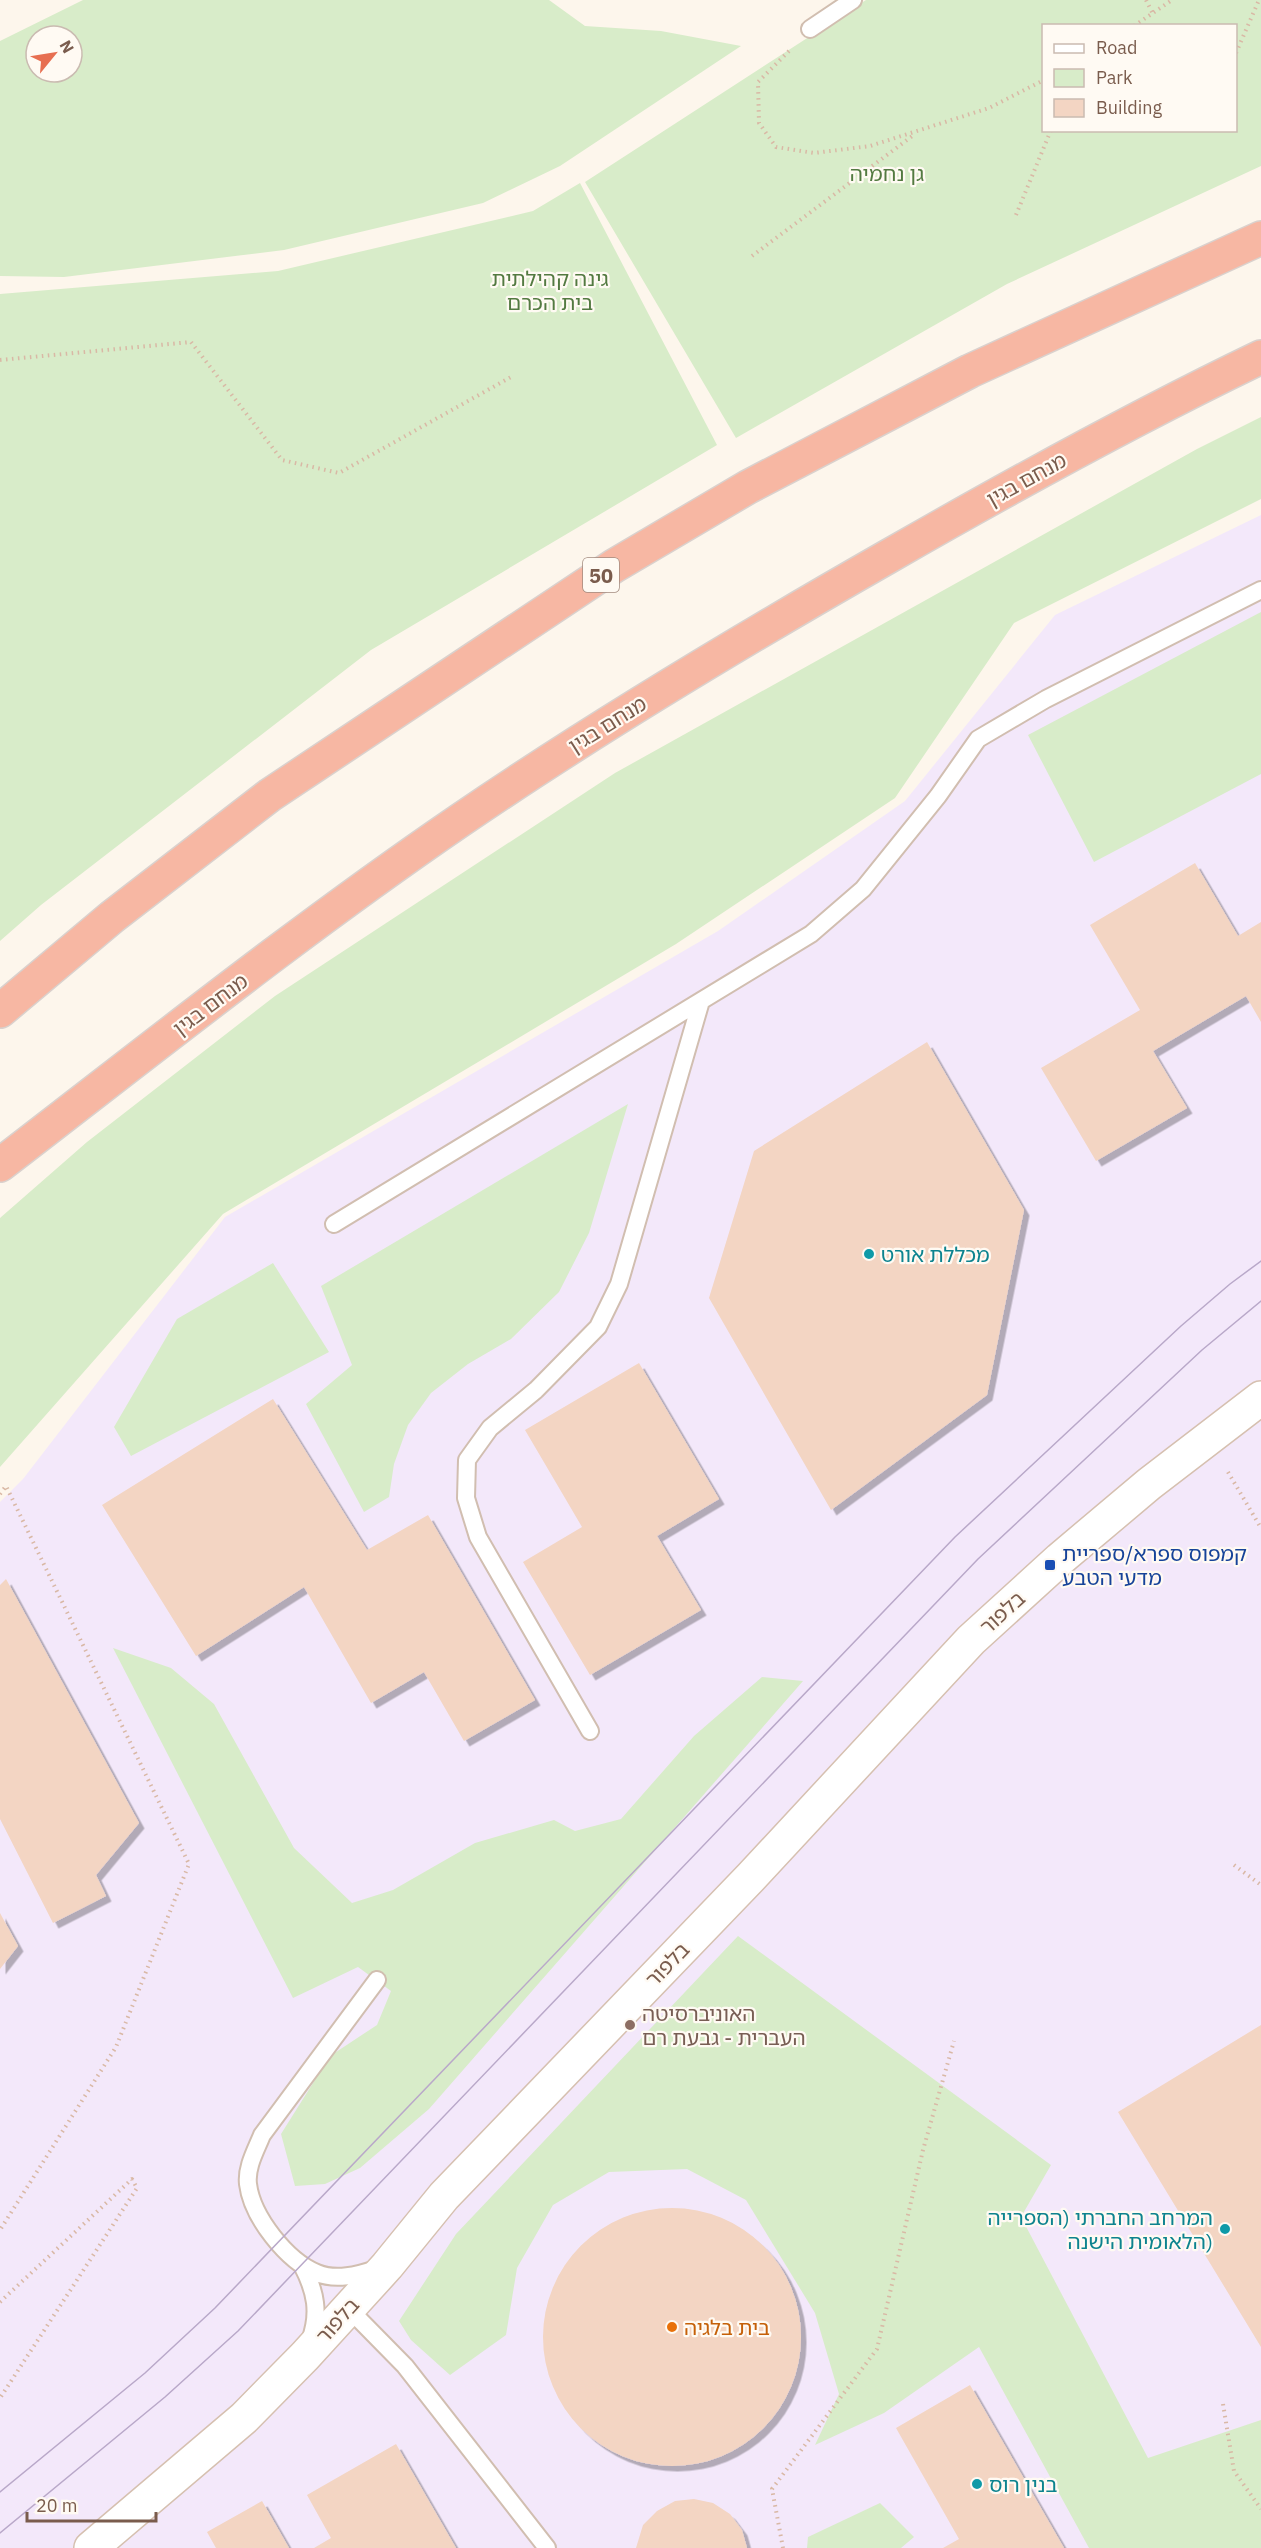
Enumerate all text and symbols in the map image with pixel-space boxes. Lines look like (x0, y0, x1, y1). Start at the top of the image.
north arrow (24, 24, 84, 84)
legend (1042, 24, 1237, 132)
text: N (55, 36, 79, 57)
text: Road (1096, 36, 1137, 59)
text: Park (1096, 66, 1133, 89)
text: Building (1096, 96, 1163, 119)
park label: גן נחמיה (850, 159, 924, 187)
park label: גינה קהילתית בית הכרם (491, 264, 609, 316)
street label: מנחם בגין (981, 446, 1071, 512)
road number: 50 (583, 558, 619, 592)
street label: מנחם בגין (563, 689, 652, 759)
street label: מנחם בגין (167, 966, 253, 1041)
place label: מכללת אורט (881, 1240, 990, 1268)
marker: מכללת אורט (862, 1247, 876, 1261)
place label: קמפוס ספרא/ספריית מדעי הטבע (1062, 1539, 1247, 1591)
marker: קמפוס ספרא/ספריית מדעי הטבע (1043, 1558, 1057, 1572)
street label: בלפור (973, 1584, 1031, 1640)
street label: בלפור (639, 1935, 695, 1993)
place label: האוניברסיטה העברית - גבעת רם (642, 1999, 806, 2051)
marker: האוניברסיטה העברית - גבעת רם (623, 2018, 637, 2032)
place label: המרחב החברתי (הספרייה הלאומית הישנה) (988, 2203, 1213, 2255)
marker: המרחב החברתי (הספרייה הלאומית הישנה) (1218, 2222, 1232, 2236)
street label: בלפור (309, 2291, 365, 2349)
place label: בית בלגיה (684, 2313, 770, 2341)
marker: בית בלגיה (665, 2320, 679, 2334)
place label: בנין רוס (989, 2470, 1057, 2498)
marker: בנין רוס (970, 2477, 984, 2491)
scale bar (27, 2485, 156, 2523)
text: 20 m (36, 2494, 78, 2517)

